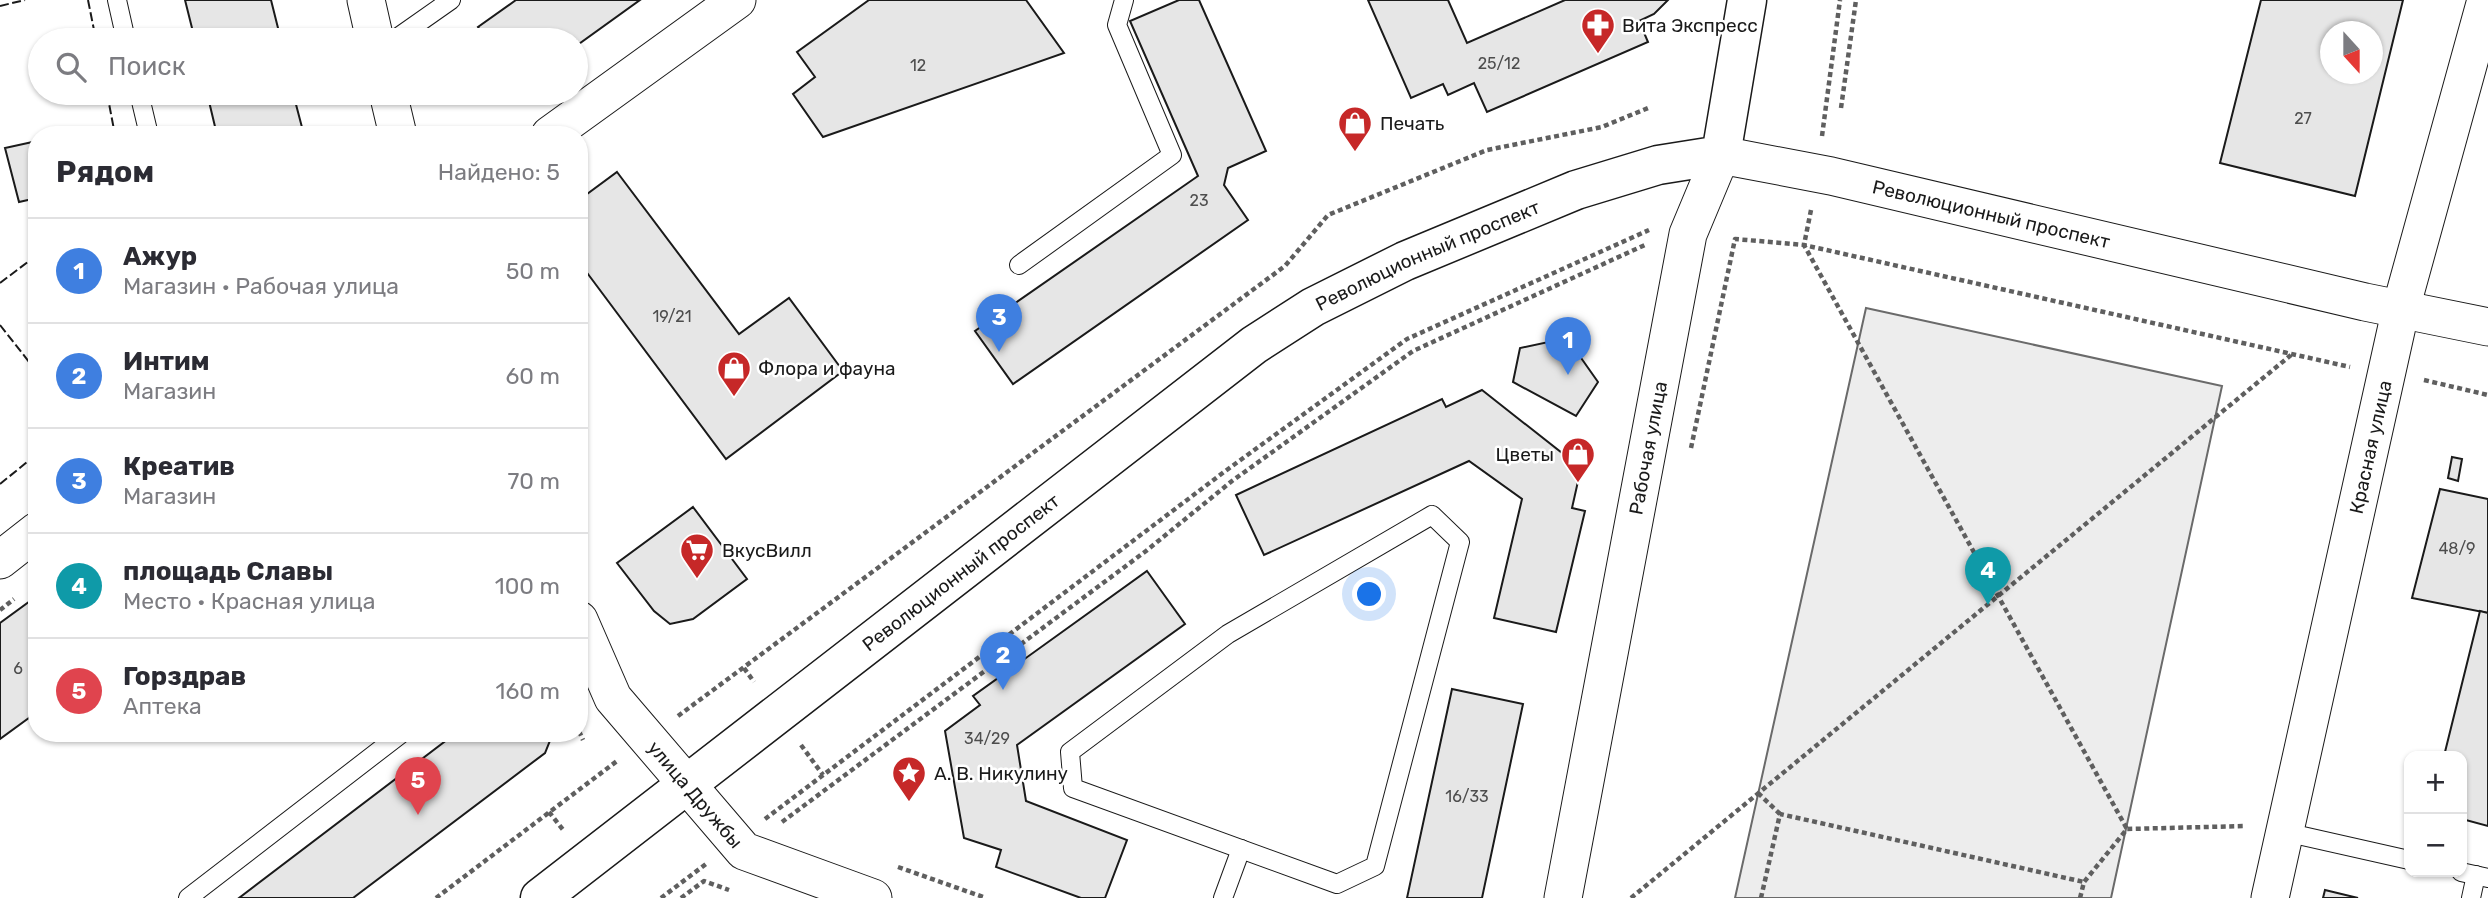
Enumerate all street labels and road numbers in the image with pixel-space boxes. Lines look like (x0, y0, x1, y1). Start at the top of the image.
street label: Революционный проспект (1870, 175, 2113, 254)
street label: Революционный проспект (1312, 195, 1543, 316)
street label: Красная улица (2345, 378, 2397, 516)
street label: Рабочая улица (1624, 379, 1672, 517)
street label: Революционный проспект (858, 489, 1064, 656)
street label: улица Дружбы (643, 736, 747, 853)

